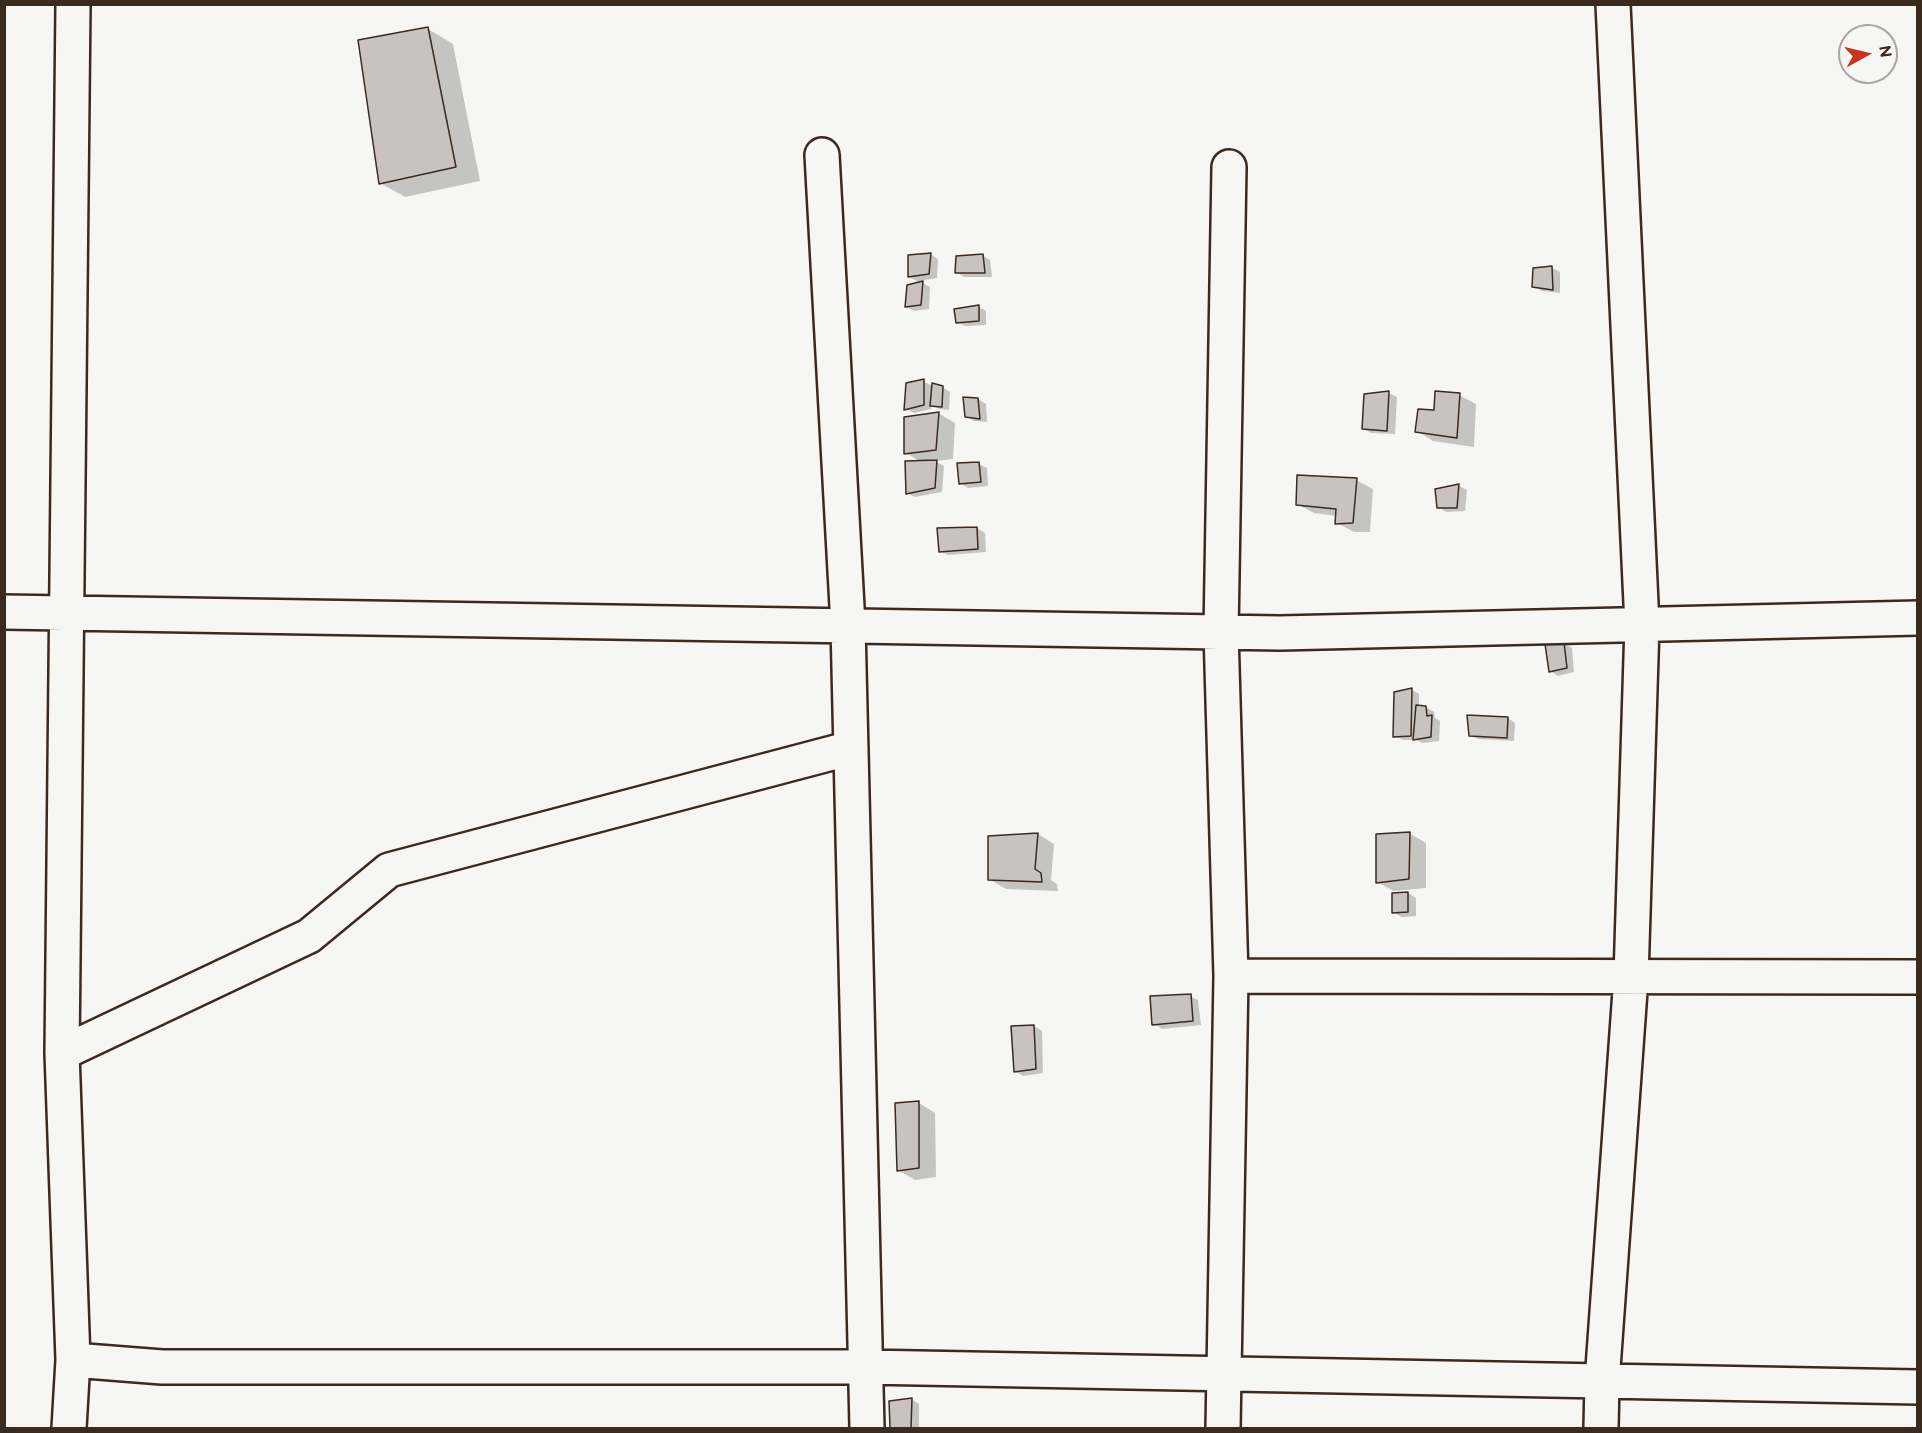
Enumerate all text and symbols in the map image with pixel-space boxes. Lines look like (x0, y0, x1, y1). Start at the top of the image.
north arrow (1838, 24, 1898, 84)
text: N (1874, 44, 1895, 59)

